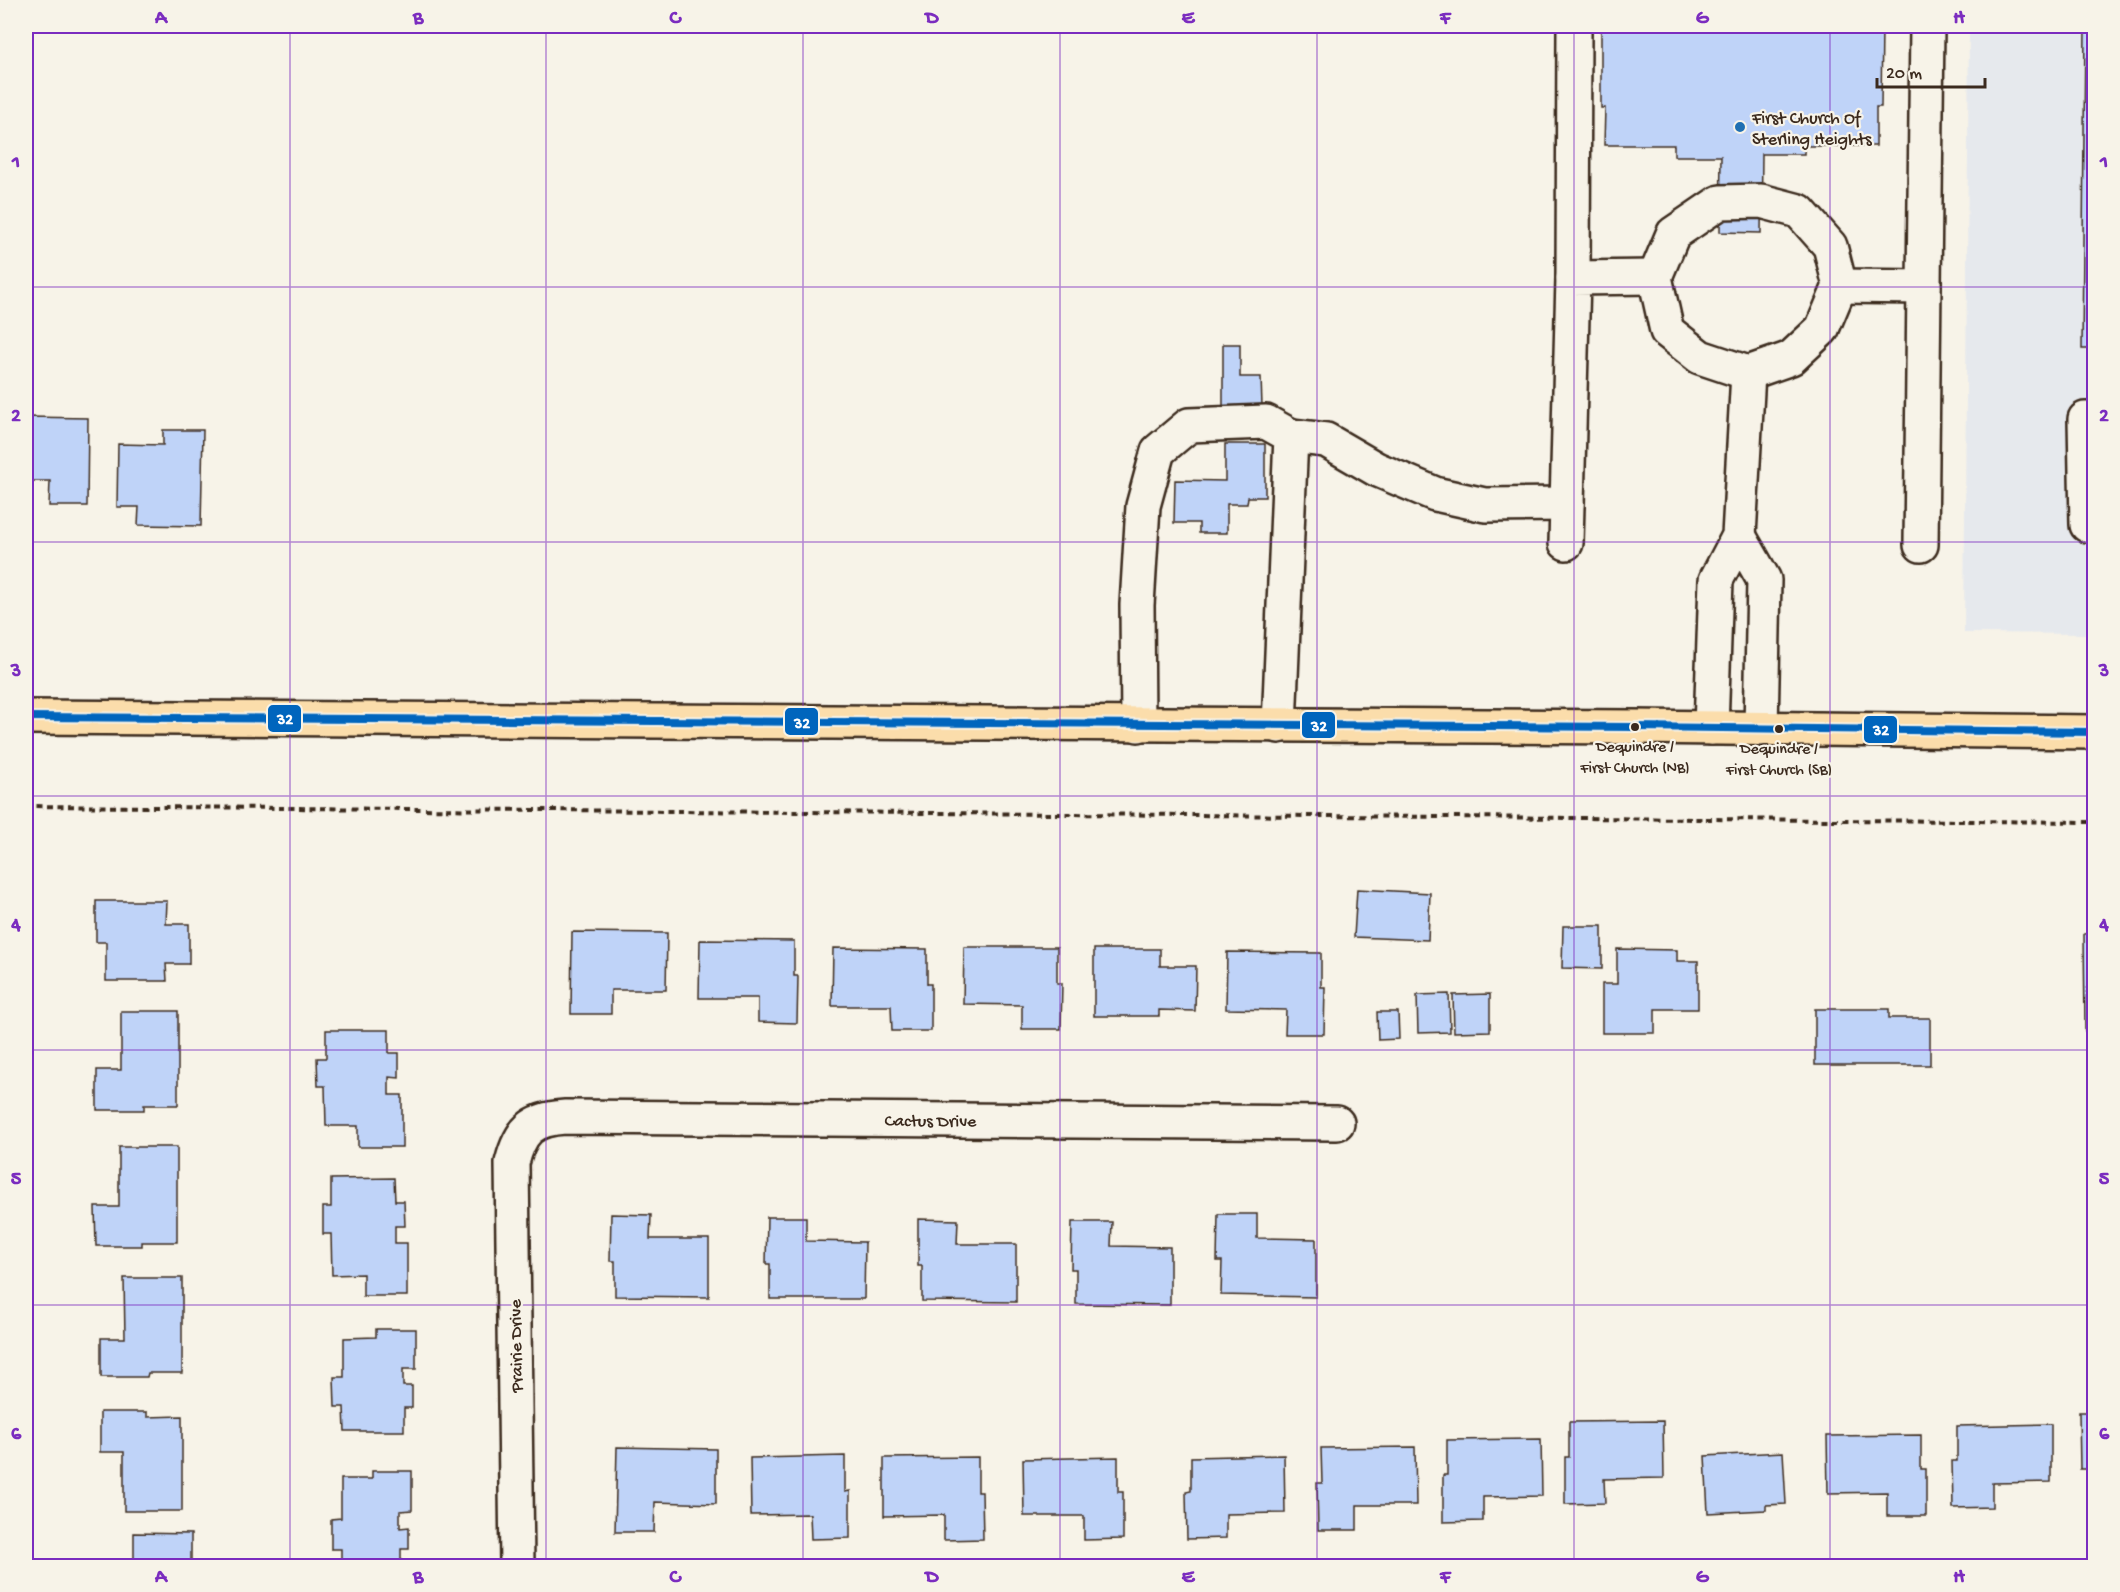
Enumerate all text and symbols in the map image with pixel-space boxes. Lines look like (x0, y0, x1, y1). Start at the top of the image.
text: A (154, 8, 169, 31)
text: B (412, 8, 424, 31)
text: C (669, 8, 683, 31)
text: D (923, 8, 939, 31)
text: E (1182, 8, 1196, 31)
text: F (1439, 8, 1452, 31)
text: G (1696, 8, 1710, 31)
text: H (1953, 8, 1965, 31)
scale bar (1877, 51, 1985, 89)
text: 20 m (1886, 64, 1922, 85)
place label: First Church Of Sterling Heights (1751, 109, 1873, 151)
marker: First Church Of Sterling Heights (1733, 120, 1747, 134)
text: 1 (11, 152, 20, 175)
text: 1 (2099, 152, 2108, 175)
text: 2 (11, 406, 21, 429)
text: 2 (2099, 406, 2109, 429)
text: 3 (10, 661, 21, 684)
text: 3 (2098, 661, 2109, 684)
line badge: 32 (267, 704, 302, 733)
line badge: 32 (784, 707, 819, 736)
line badge: 32 (1301, 711, 1336, 739)
text: 32 (276, 712, 293, 731)
line badge: 32 (1863, 715, 1898, 744)
text: 32 (793, 716, 810, 735)
text: 32 (1310, 719, 1327, 738)
marker: Dequindre / First Church (NB) (1629, 721, 1641, 733)
marker: Dequindre / First Church (SB) (1773, 723, 1785, 735)
text: 32 (1872, 723, 1889, 742)
place label: Dequindre / First Church (NB) (1579, 739, 1690, 779)
place label: Dequindre / First Church (SB) (1725, 741, 1832, 781)
text: 4 (10, 915, 21, 938)
text: 4 (2098, 915, 2109, 938)
street label: Cactus Drive (884, 1111, 977, 1133)
text: 5 (11, 1169, 22, 1192)
text: 5 (2099, 1169, 2110, 1192)
street label: Prairie Drive (506, 1298, 529, 1394)
text: 6 (11, 1424, 22, 1447)
text: 6 (2099, 1424, 2110, 1447)
text: A (154, 1567, 169, 1590)
text: B (412, 1567, 424, 1590)
text: C (669, 1567, 683, 1590)
text: D (923, 1567, 939, 1590)
text: E (1182, 1567, 1196, 1590)
text: F (1439, 1567, 1452, 1590)
text: G (1696, 1567, 1710, 1590)
text: H (1953, 1567, 1965, 1590)

